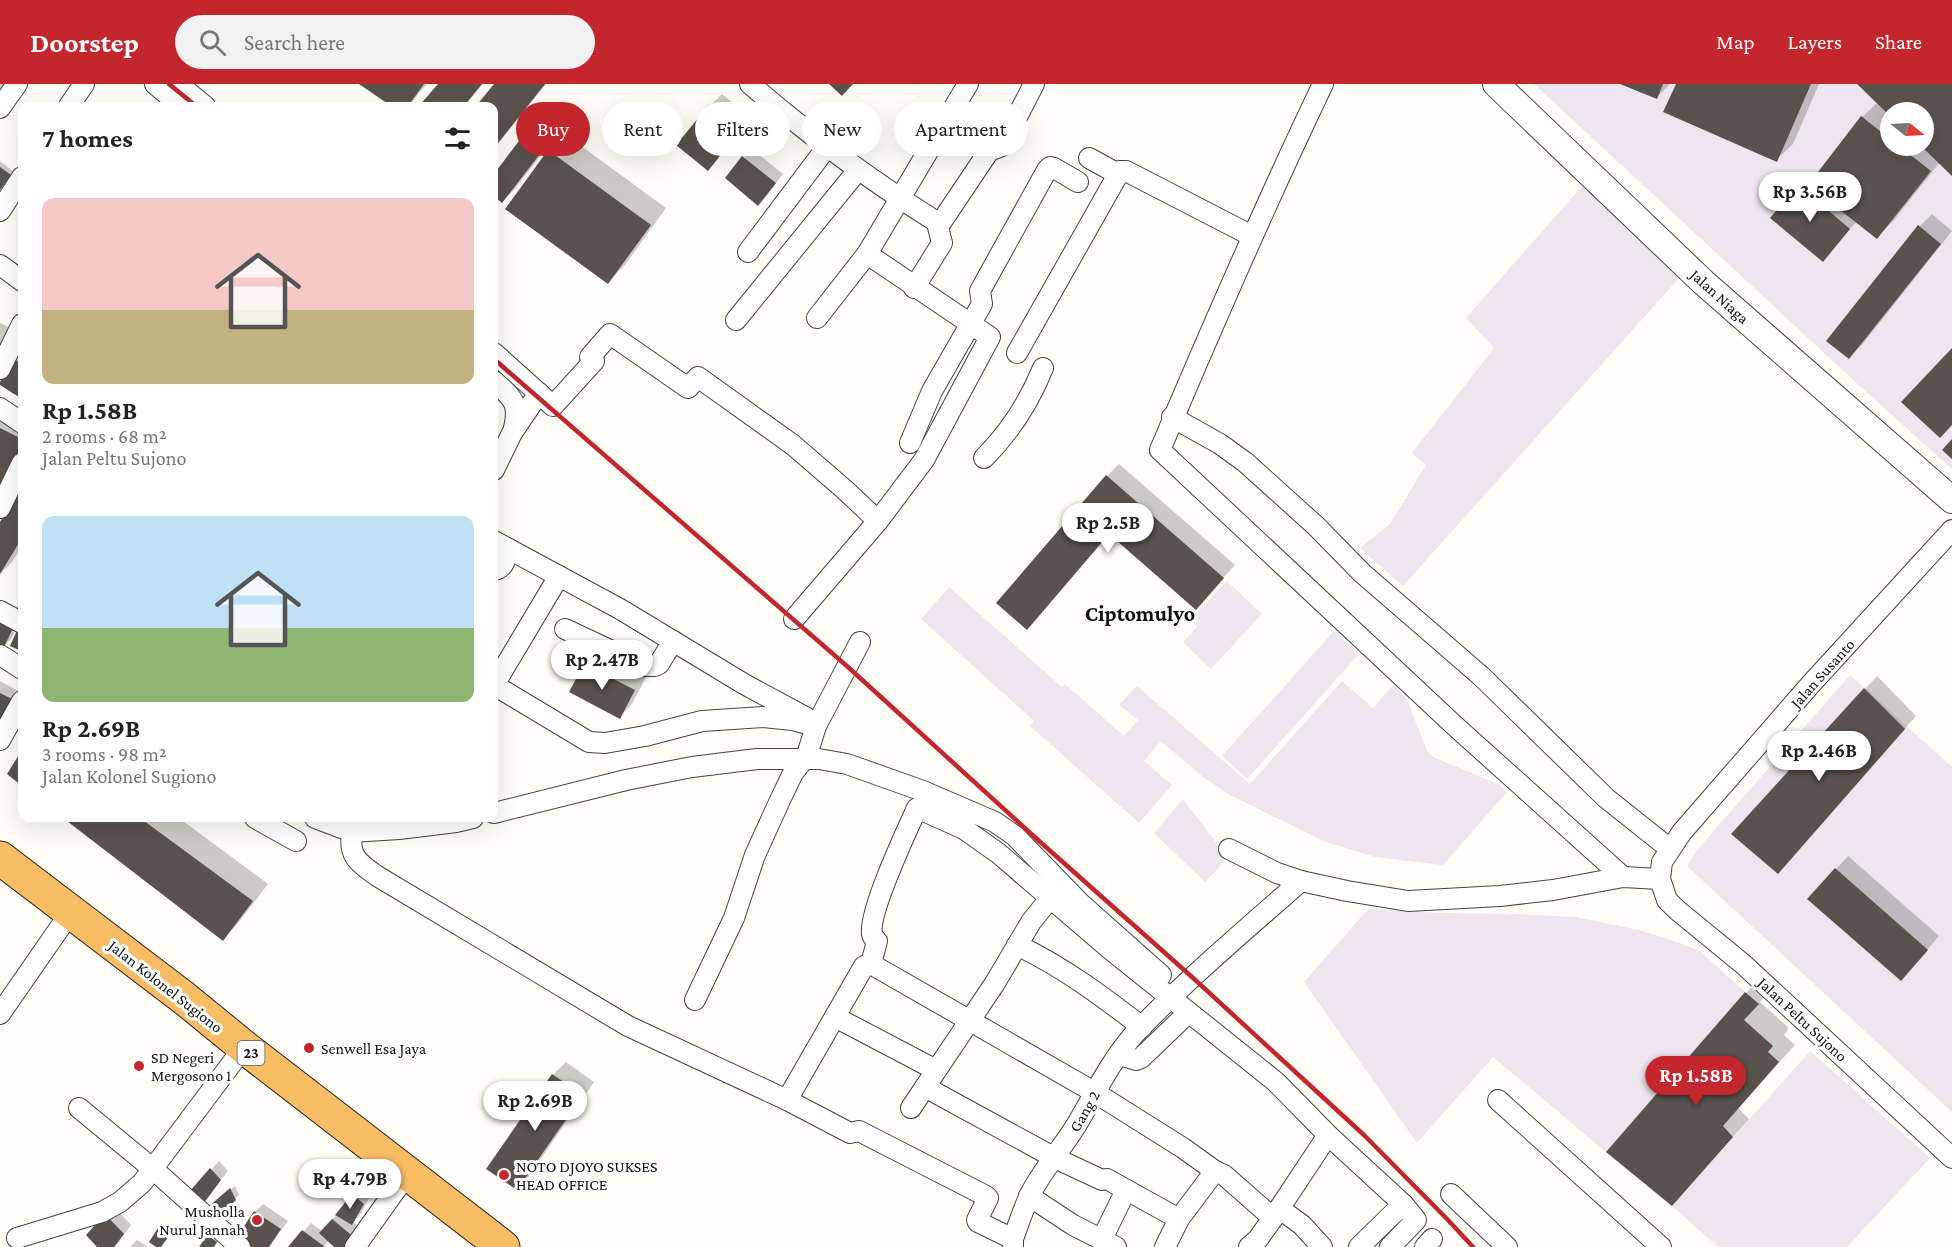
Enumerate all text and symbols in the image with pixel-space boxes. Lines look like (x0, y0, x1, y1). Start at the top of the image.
search box (175, 15, 595, 69)
icon: search (196, 26, 229, 59)
text: Doorstep (30, 27, 139, 58)
text: Search here (244, 30, 345, 55)
text: Map (1716, 30, 1755, 54)
text: Layers (1788, 30, 1842, 54)
text: Share (1875, 30, 1922, 54)
chip: Buy (516, 102, 590, 156)
chip: Rent (602, 102, 683, 156)
chip: Filters (695, 102, 790, 156)
chip: New (802, 102, 882, 156)
chip: Apartment (894, 102, 1028, 156)
north arrow (1880, 102, 1934, 156)
map controls (1880, 102, 1934, 156)
icon: filters (441, 122, 474, 155)
text: 7 homes (42, 124, 133, 153)
pin: Rp 3.56B (1748, 172, 1872, 223)
text: Rp 3.56B (1773, 180, 1847, 202)
icon: home (204, 237, 312, 345)
street label: Jalan Niaga (1685, 264, 1753, 328)
text: Rp 1.58B (42, 396, 137, 425)
text: 2 rooms · 68 m² (42, 425, 167, 447)
text: Jalan Peltu Sujono (42, 447, 186, 469)
pin: Rp 2.5B (1053, 503, 1163, 554)
text: Rp 2.5B (1076, 511, 1140, 533)
icon: home (204, 555, 312, 663)
district label: Ciptomulyo (1085, 601, 1195, 626)
street label: Jalan Susanto (1786, 635, 1858, 713)
pin: Rp 2.47B (540, 640, 664, 691)
text: Rp 2.47B (565, 648, 639, 670)
text: Rp 2.69B (42, 714, 140, 743)
pin: Rp 2.46B (1757, 731, 1881, 782)
text: Rp 2.46B (1781, 739, 1857, 761)
text: 3 rooms · 98 m² (42, 743, 167, 765)
text: Jalan Kolonel Sugiono (42, 765, 217, 787)
street label: Jalan Kolonel Sugiono (103, 935, 226, 1037)
street label: Jalan Peltu Sujono (1752, 972, 1851, 1066)
place label: Senwell Esa Jaya (321, 1040, 427, 1058)
road number: 23 (238, 1041, 264, 1065)
marker: Senwell Esa Jaya (302, 1041, 316, 1055)
place label: SD Negeri Mergosono 1 (151, 1049, 231, 1085)
pin: Rp 1.58B (1634, 1056, 1758, 1107)
marker: SD Negeri Mergosono 1 (132, 1059, 146, 1073)
text: Rp 1.58B (1659, 1064, 1733, 1086)
pin: Rp 2.69B (473, 1081, 597, 1132)
street label: Gang 2 (1066, 1087, 1104, 1135)
text: Rp 2.69B (497, 1089, 573, 1111)
place label: NOTO DJOYO SUKSES HEAD OFFICE (516, 1158, 657, 1193)
pin: Rp 4.79B (288, 1159, 412, 1210)
text: Rp 4.79B (312, 1167, 388, 1189)
marker: NOTO DJOYO SUKSES HEAD OFFICE (497, 1168, 511, 1182)
place label: Musholla Nurul Jannah (159, 1203, 246, 1239)
marker: Musholla Nurul Jannah (250, 1213, 264, 1227)

